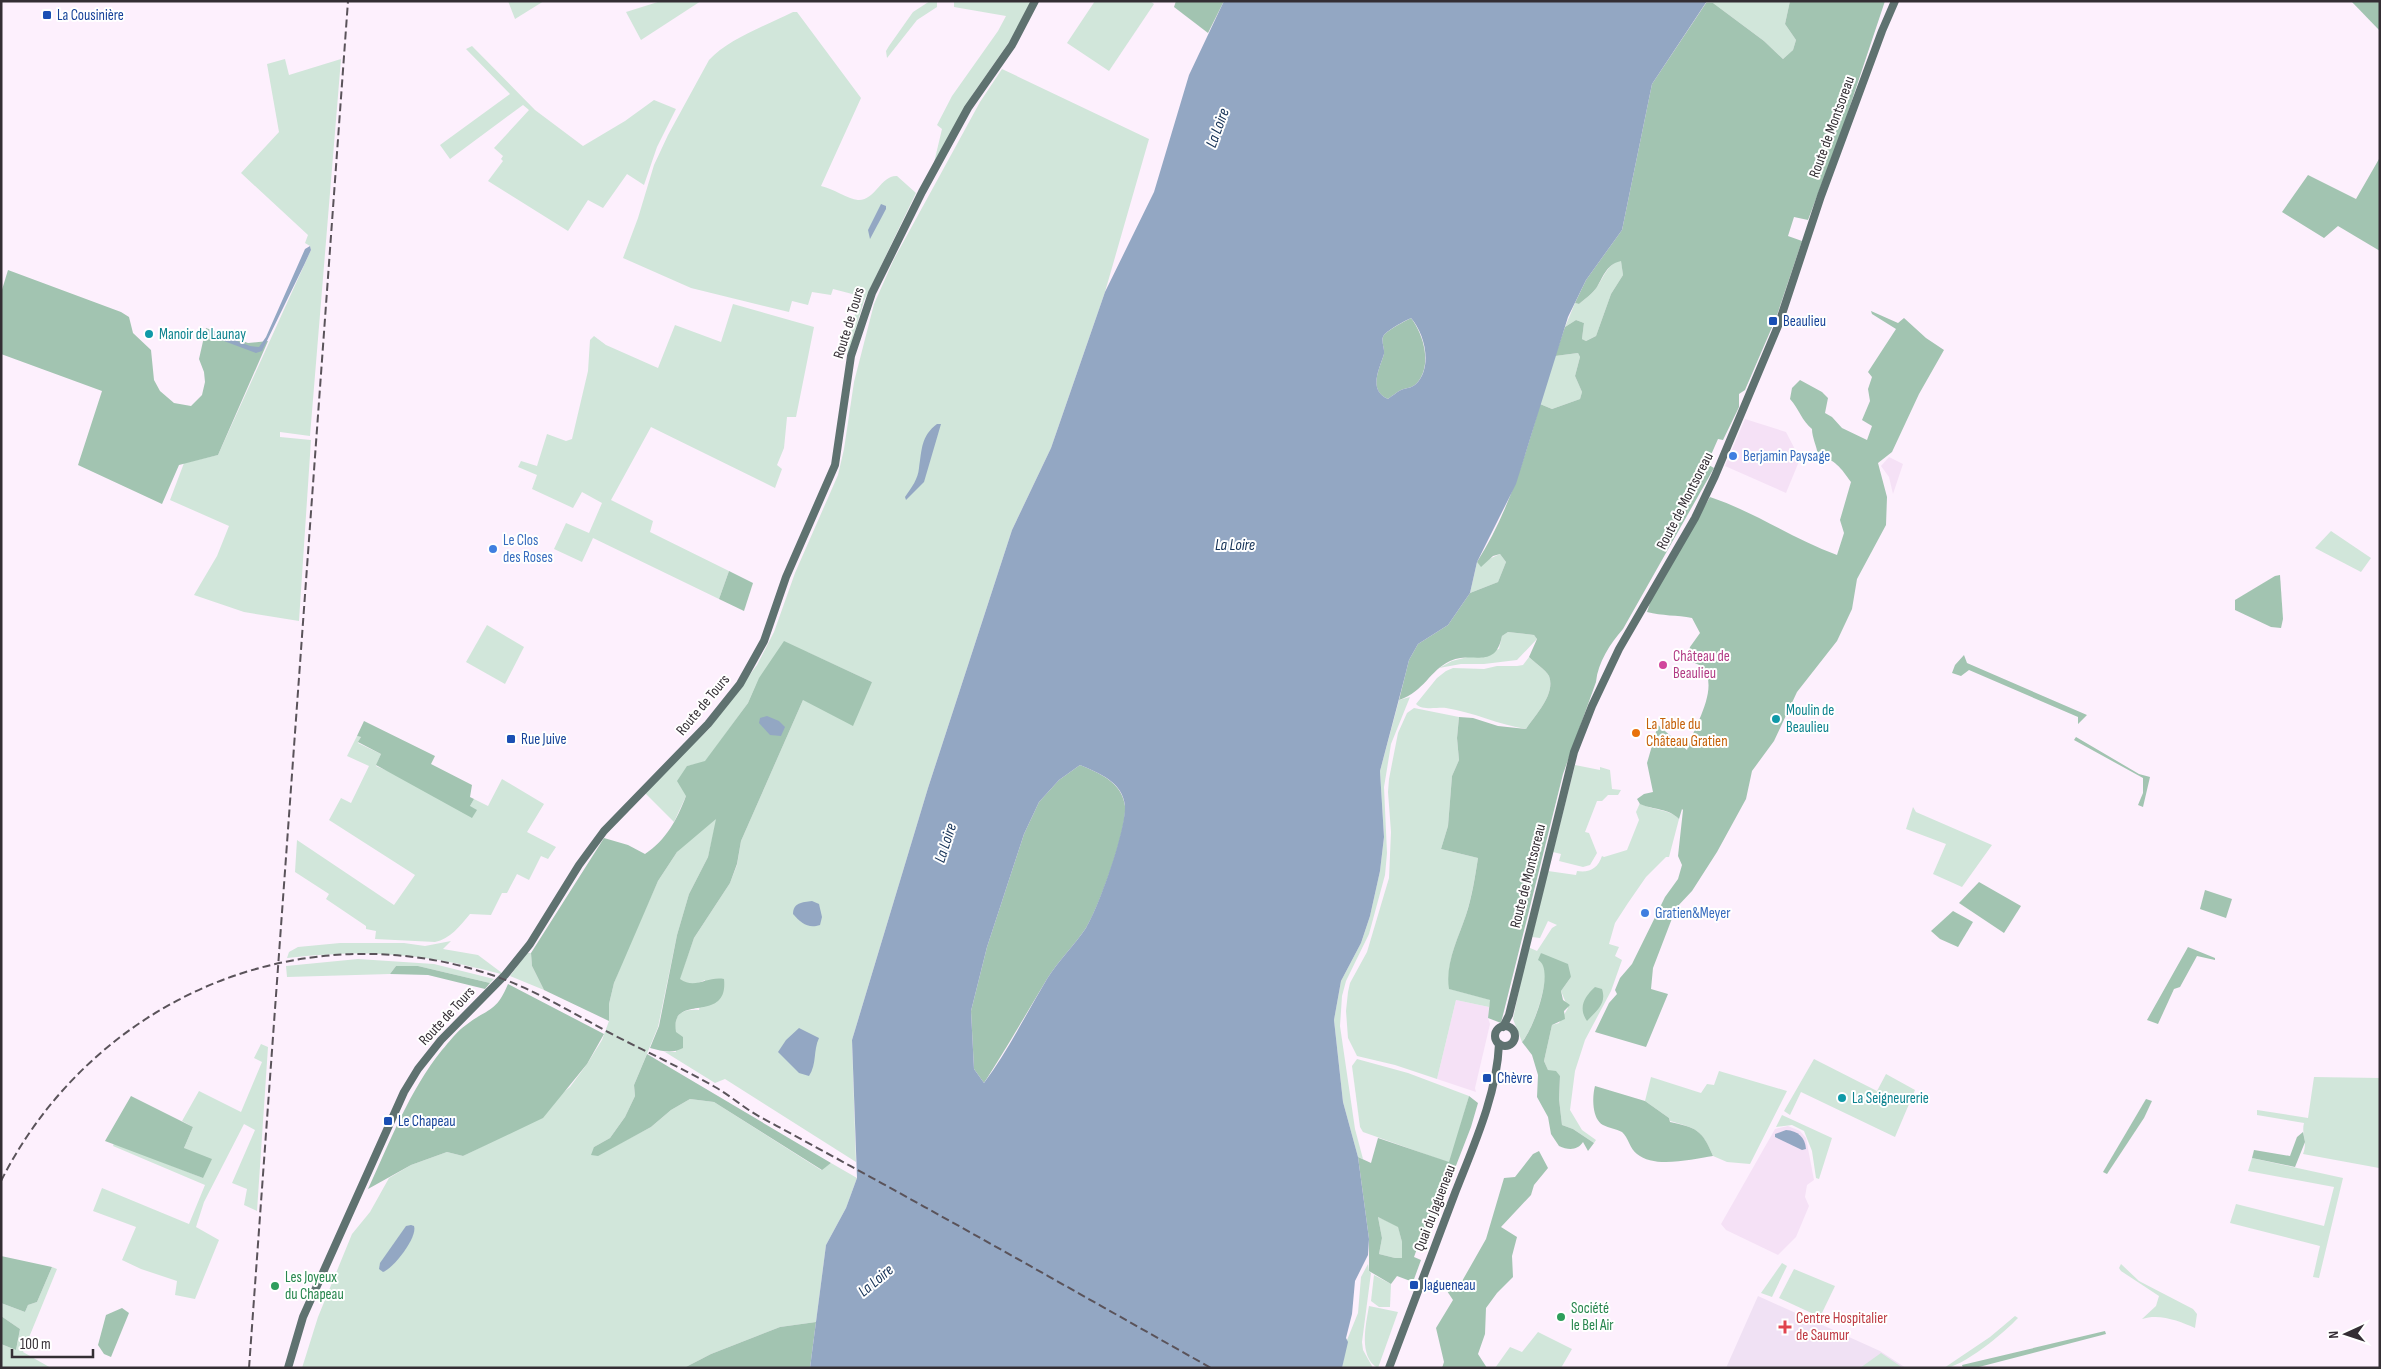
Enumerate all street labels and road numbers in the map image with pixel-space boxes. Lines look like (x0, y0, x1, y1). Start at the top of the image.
street label: Route de Montsoreau (1805, 74, 1859, 180)
street label: Route de Tours (829, 285, 869, 361)
street label: Route de Montsoreau (1652, 449, 1718, 553)
street label: Route de Tours (672, 671, 734, 739)
street label: Route de Montsoreau (1506, 822, 1550, 930)
street label: Route de Tours (415, 983, 479, 1049)
street label: Quai du Jagueneau (1410, 1162, 1460, 1254)

